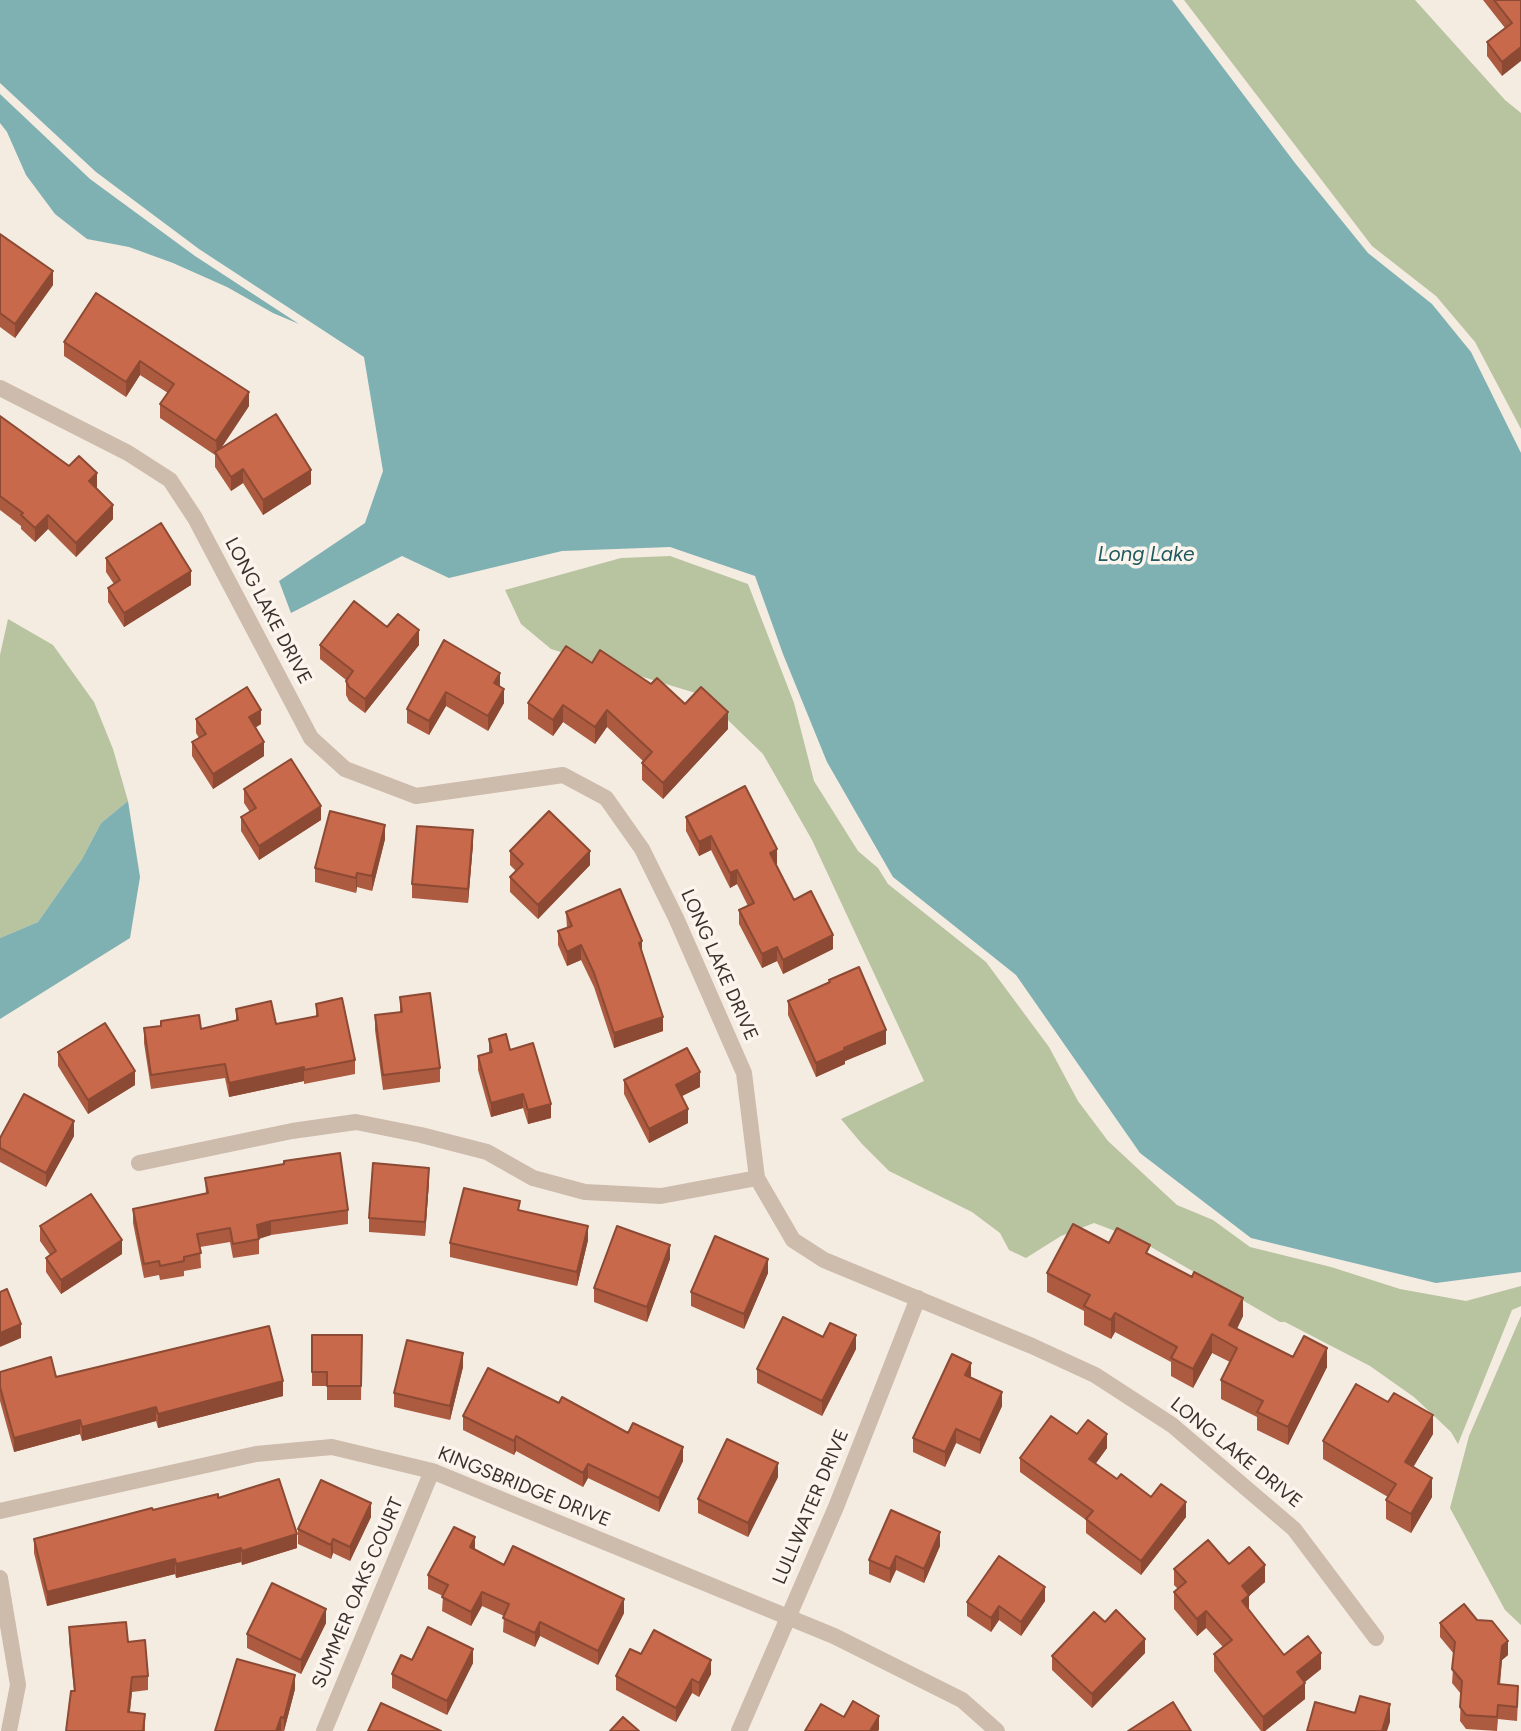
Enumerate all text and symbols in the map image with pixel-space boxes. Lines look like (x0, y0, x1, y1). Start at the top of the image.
street label: LONG LAKE DRIVE (220, 534, 316, 688)
water label: Long Lake (1097, 542, 1195, 568)
street label: LONG LAKE DRIVE (675, 886, 763, 1044)
street label: LONG LAKE DRIVE (1166, 1393, 1306, 1513)
street label: LULLWATER DRIVE (768, 1426, 854, 1588)
street label: KINGSBRIDGE DRIVE (434, 1442, 614, 1532)
street label: SUMMER OAKS COURT (307, 1494, 409, 1692)

